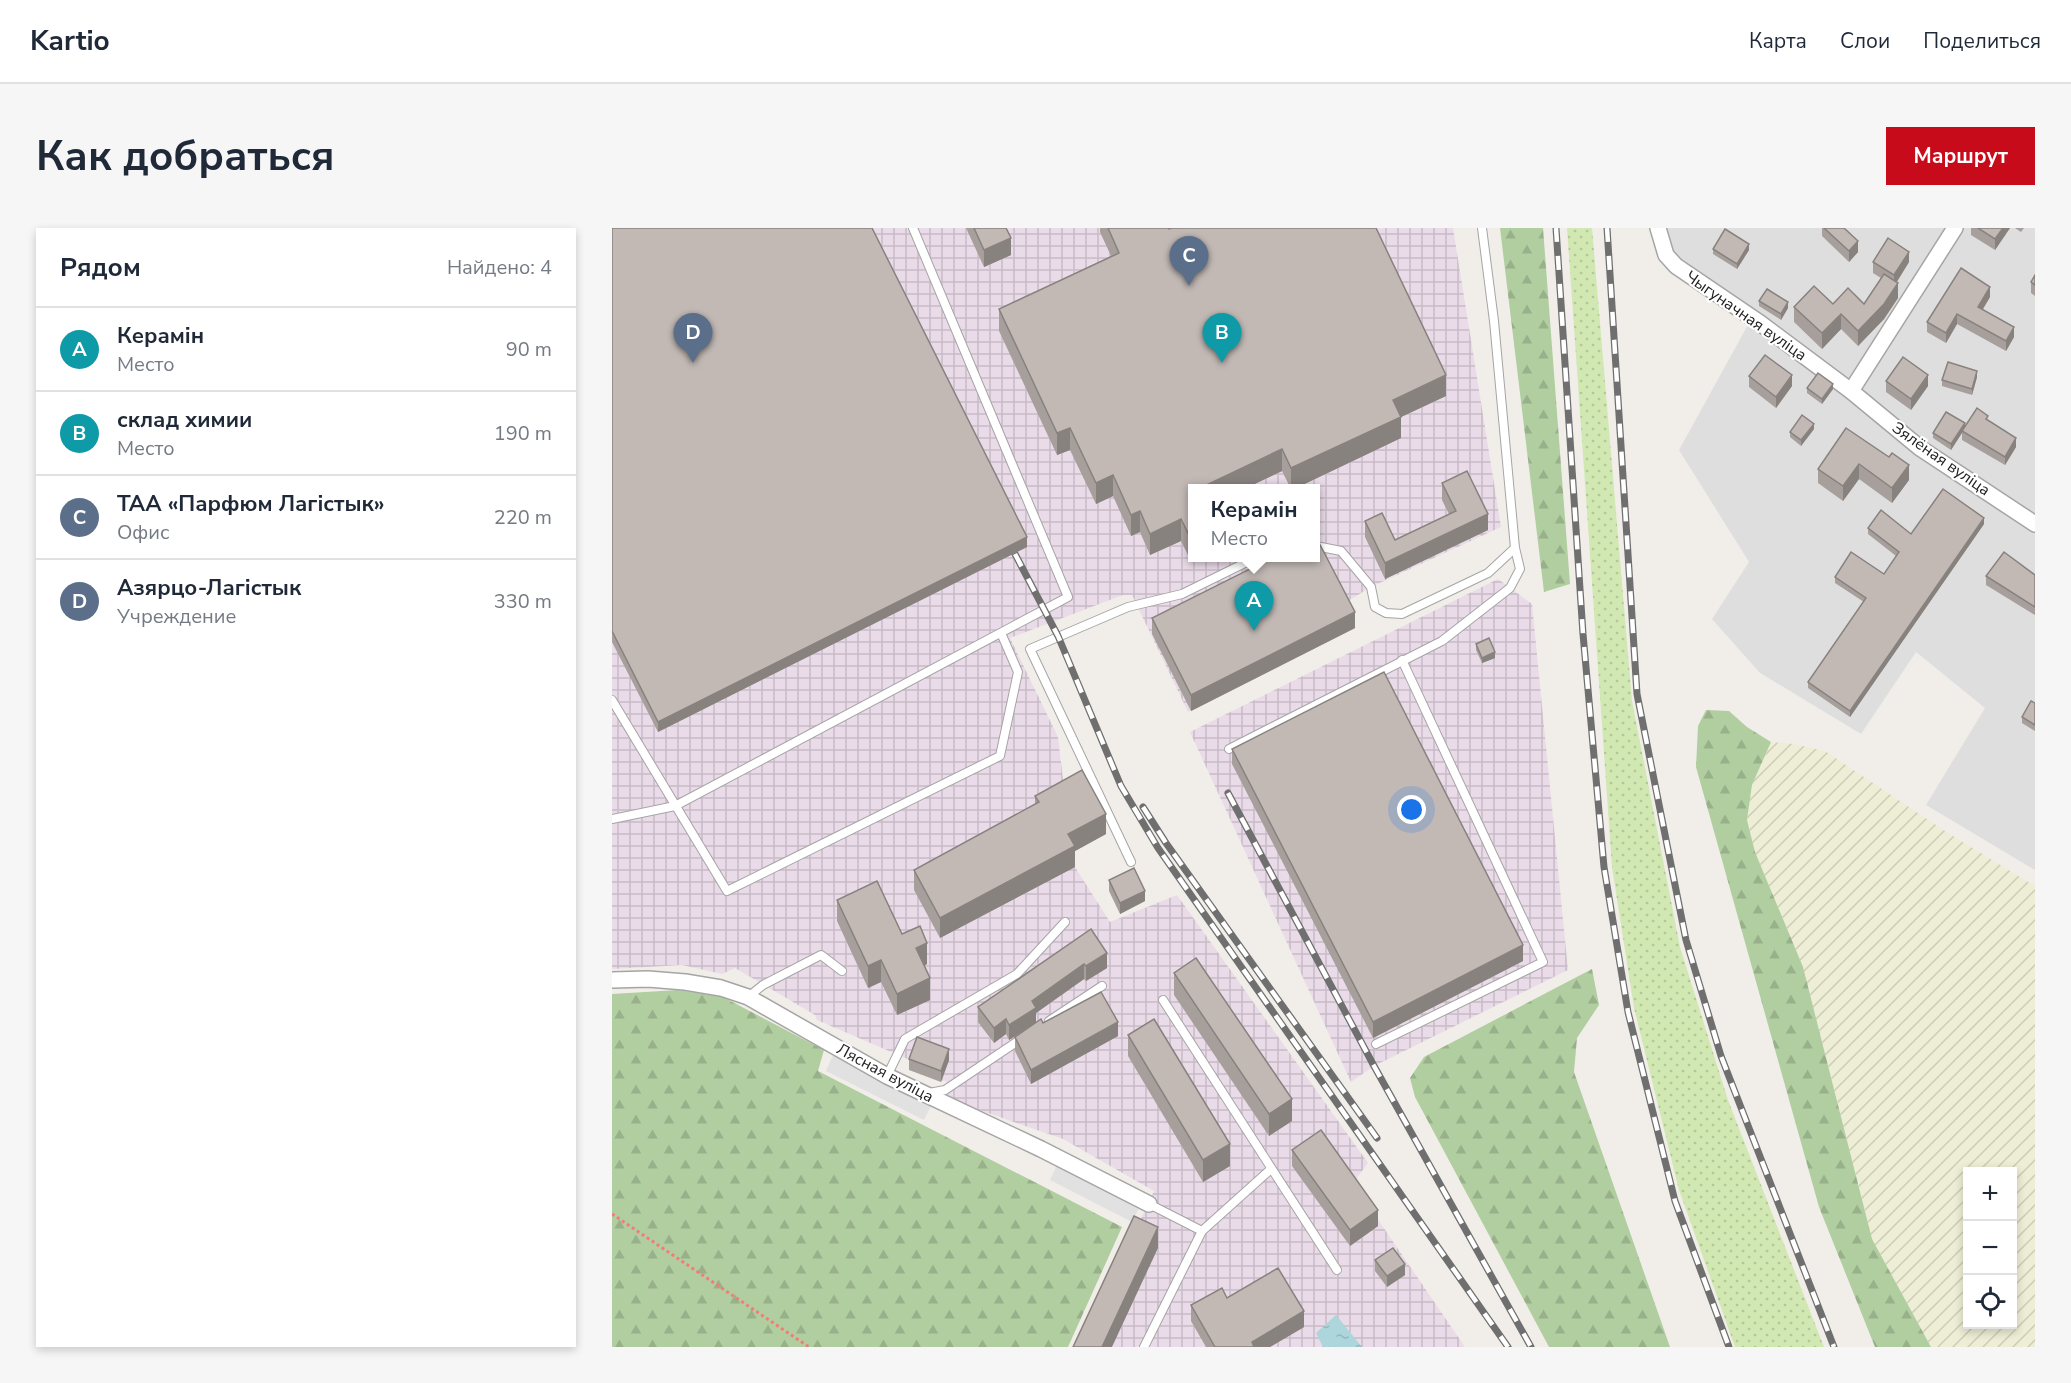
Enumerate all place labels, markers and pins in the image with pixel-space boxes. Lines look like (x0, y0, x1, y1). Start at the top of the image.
pin: C (1170, 236, 1208, 286)
pin: D (674, 314, 712, 363)
pin: B (1202, 314, 1242, 363)
pin: A (1234, 582, 1274, 631)

